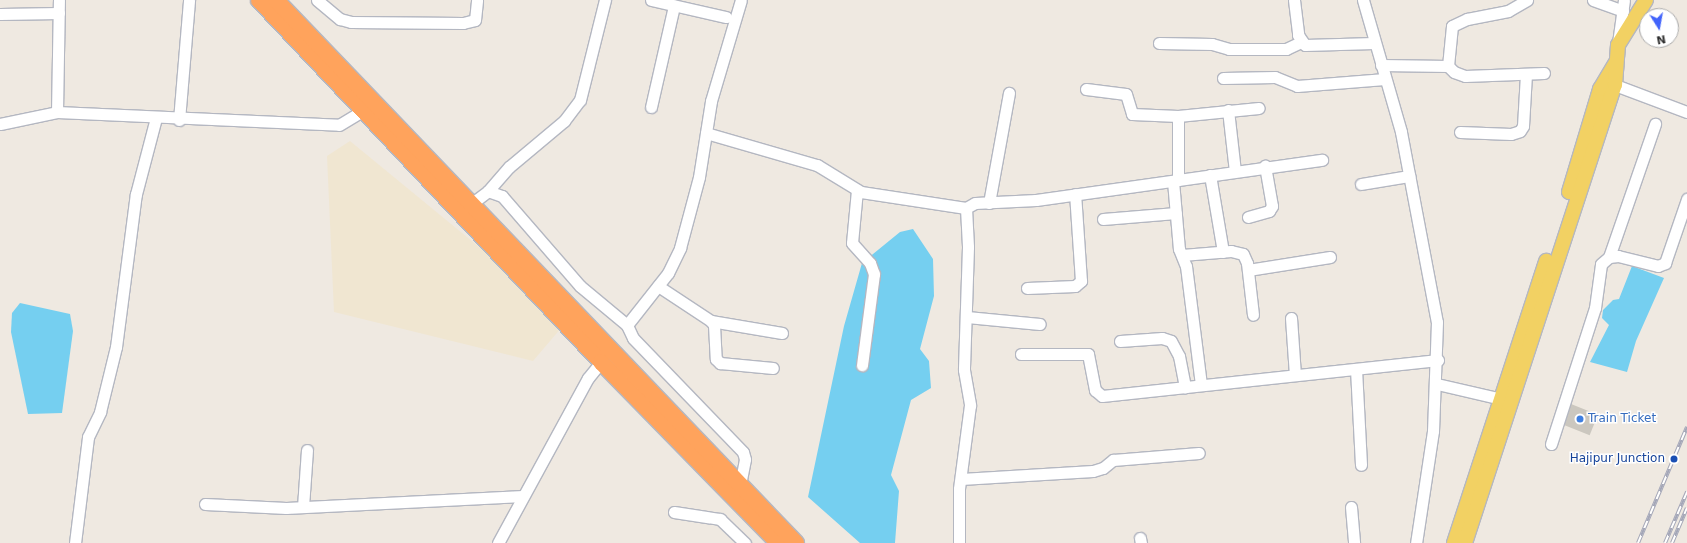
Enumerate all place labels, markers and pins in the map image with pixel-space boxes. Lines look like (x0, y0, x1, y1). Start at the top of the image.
place label: Train Ticket (1588, 412, 1656, 426)
marker: Train Ticket (1575, 414, 1585, 424)
place label: Hajipur Junction (1570, 452, 1665, 466)
marker: Hajipur Junction (1668, 453, 1680, 465)

